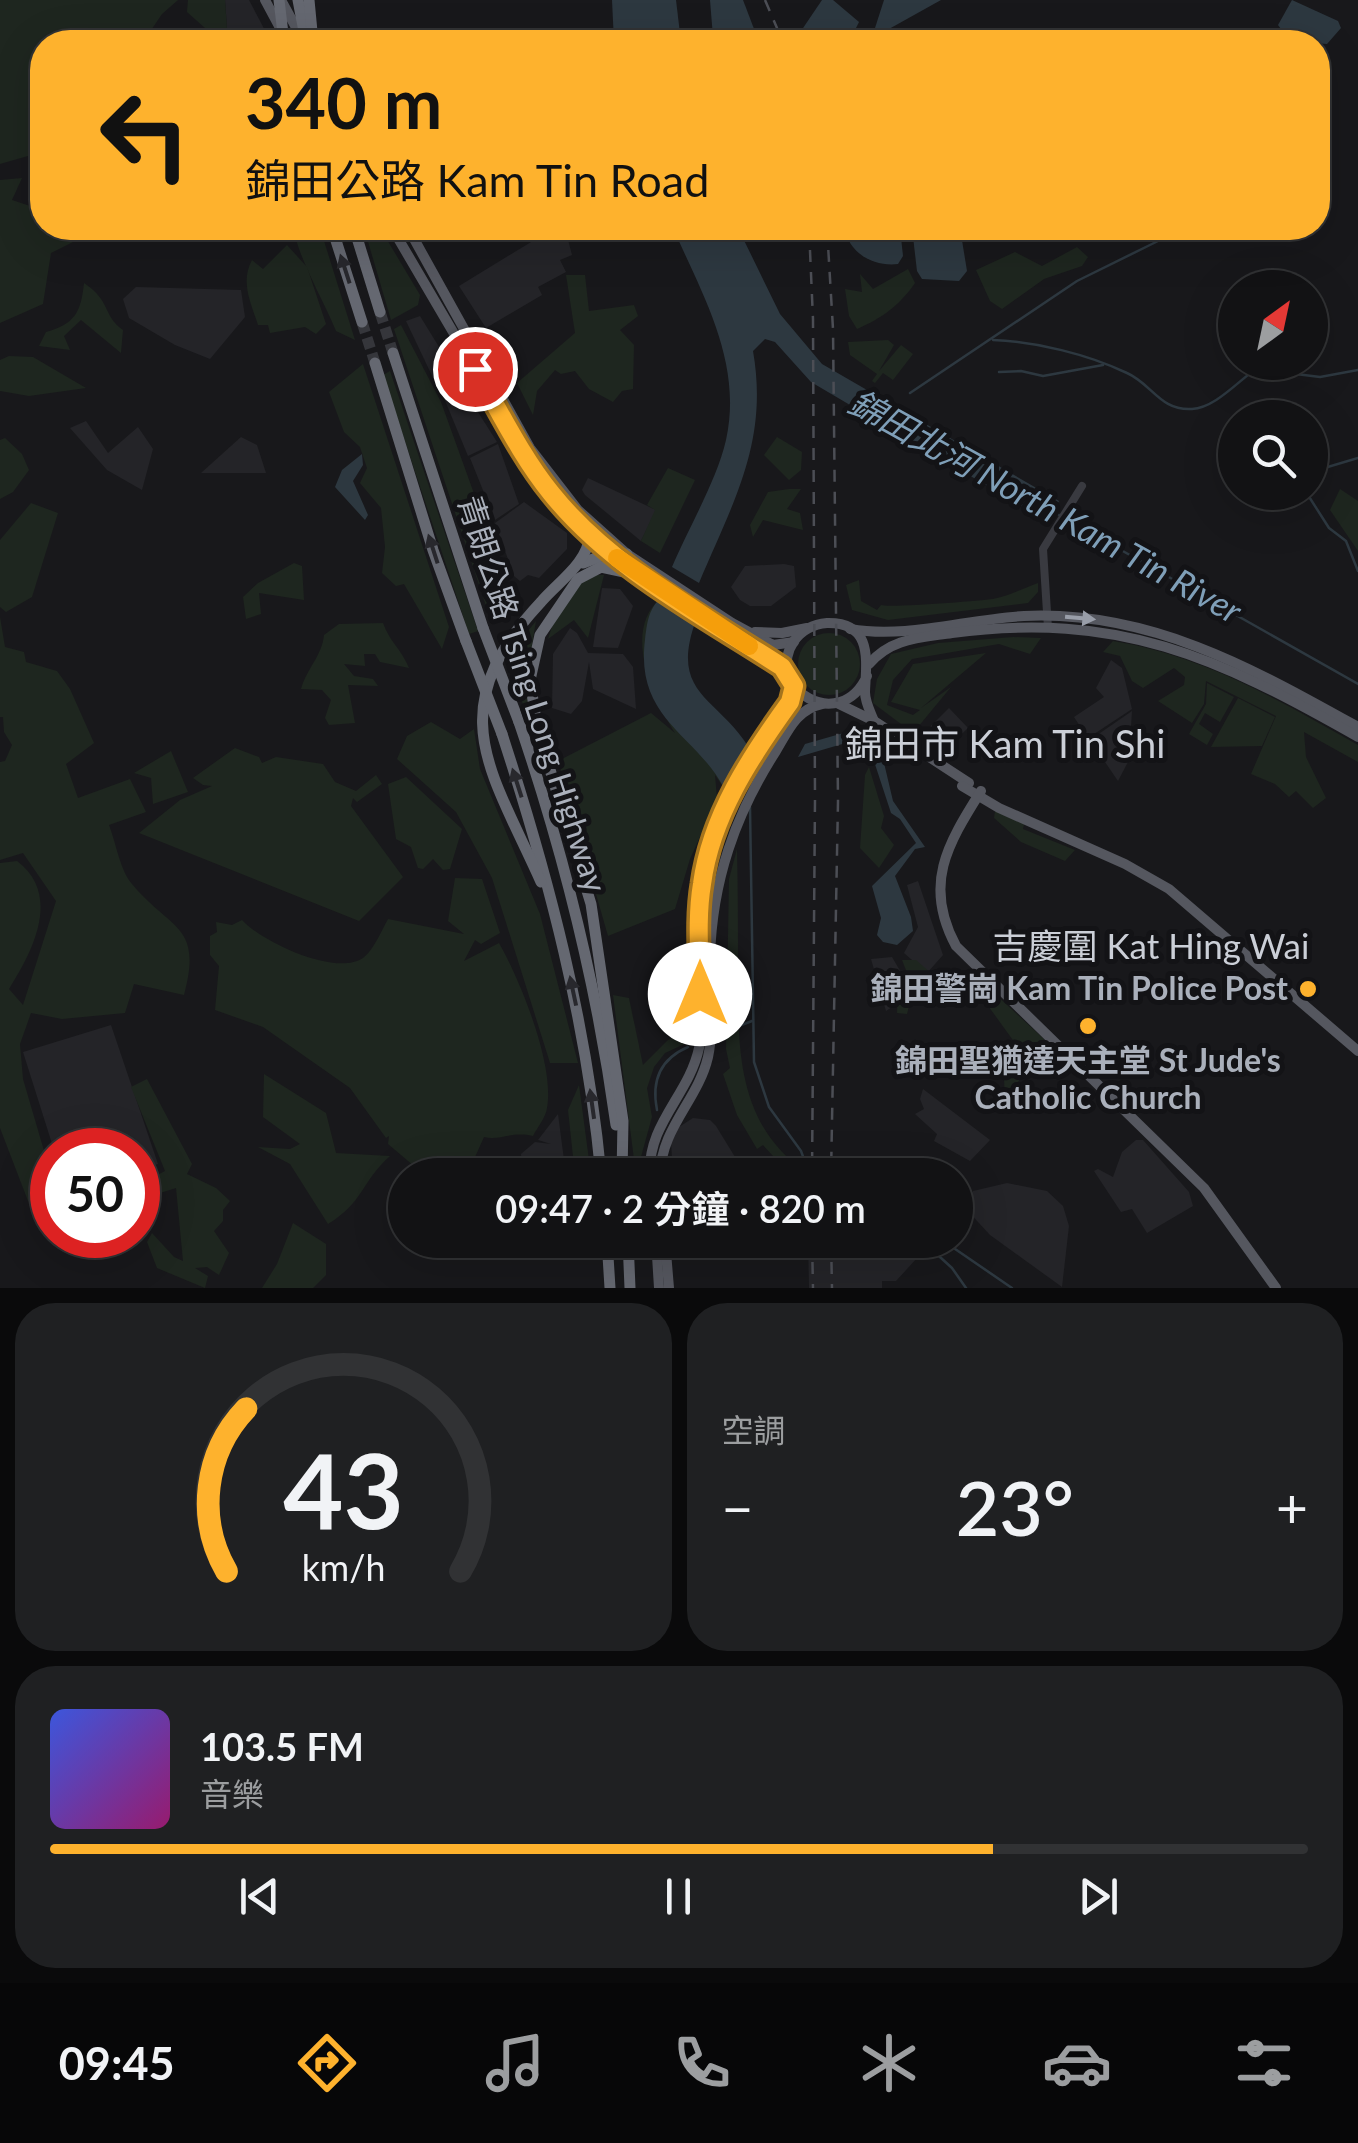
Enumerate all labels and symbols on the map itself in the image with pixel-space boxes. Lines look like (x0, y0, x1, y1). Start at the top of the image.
one-way arrow (337, 254, 352, 284)
north arrow (1218, 270, 1328, 380)
pin (433, 327, 518, 412)
water label: 錦田北河 North Kam Tin River (842, 380, 1250, 631)
street label: 青朗公路 Tsing Long Highway (451, 490, 616, 897)
one-way arrow (424, 534, 439, 564)
one-way arrow (1064, 610, 1096, 626)
district label: 錦田市 Kam Tin Shi (845, 720, 1165, 766)
one-way arrow (509, 767, 524, 797)
district label: 吉慶圍 Kat Hing Wai (993, 924, 1309, 966)
position arrow (648, 942, 752, 1046)
place label: 錦田警崗 Kam Tin Police Post (871, 968, 1288, 1007)
one-way arrow (564, 975, 580, 1006)
marker: 錦田警崗 Kam Tin Police Post (1297, 978, 1319, 1000)
marker: 錦田聖猶達天主堂 St Jude's Catholic Church (1077, 1015, 1099, 1037)
place label: 錦田聖猶達天主堂 St Jude's Catholic Church (895, 1040, 1281, 1116)
one-way arrow (584, 1088, 600, 1119)
speed limit sign: 50 (30, 1128, 160, 1258)

